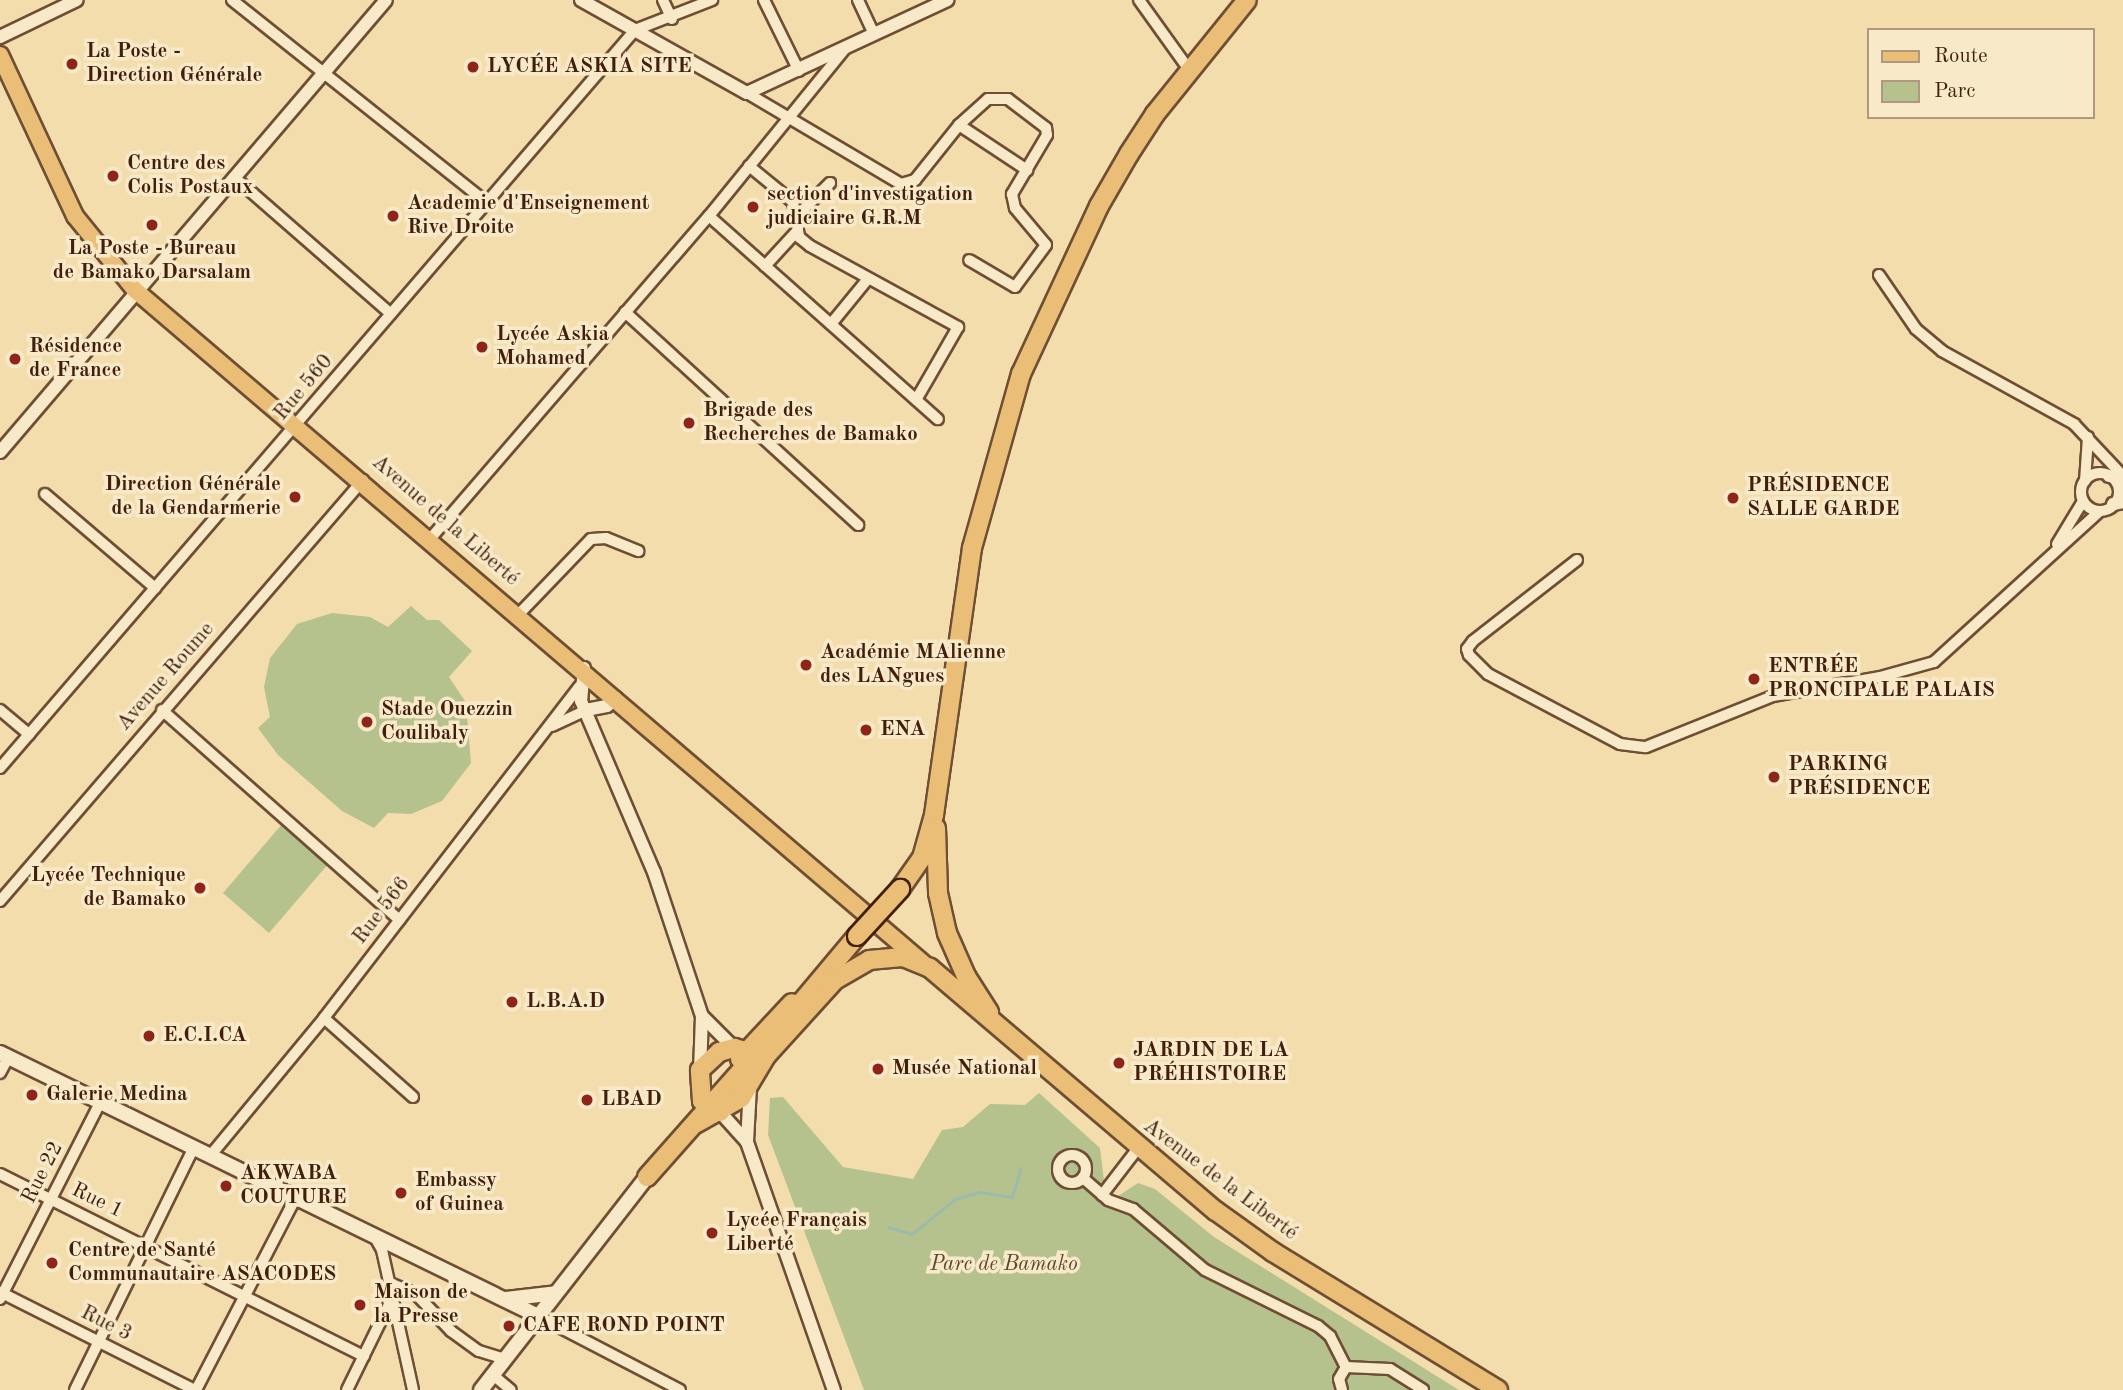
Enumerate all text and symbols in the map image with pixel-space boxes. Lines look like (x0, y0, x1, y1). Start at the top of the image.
legend (1868, 28, 2095, 119)
place label: La Poste - Direction Générale (86, 39, 262, 89)
text: Route (1934, 46, 1988, 67)
place label: LYCÉE ASKIA SITE (487, 54, 692, 80)
marker: La Poste - Direction Générale (64, 56, 80, 72)
marker: LYCÉE ASKIA SITE (465, 59, 481, 75)
text: Parc (1934, 81, 1976, 102)
place label: Centre des Colis Postaux (127, 151, 253, 201)
marker: Centre des Colis Postaux (105, 168, 121, 184)
place label: section d'investigation judiciaire G.R.M (767, 182, 973, 232)
place label: Academie d'Enseignement Rive Droite (407, 191, 650, 241)
marker: section d'investigation judiciaire G.R.M (745, 199, 761, 215)
marker: Academie d'Enseignement Rive Droite (385, 208, 401, 224)
marker: La Poste - Bureau de Bamako Darsalam (144, 217, 160, 233)
place label: La Poste - Bureau de Bamako Darsalam (53, 236, 251, 286)
place label: Lycée Askia Mohamed (496, 322, 609, 372)
place label: Résidence de France (29, 334, 122, 384)
marker: Lycée Askia Mohamed (474, 339, 490, 355)
street label: Rue 560 (269, 350, 339, 426)
marker: Résidence de France (7, 351, 23, 367)
place label: Brigade des Recherches de Bamako (703, 398, 918, 448)
marker: Brigade des Recherches de Bamako (681, 415, 697, 431)
street label: Avenue de la Liberté (366, 450, 524, 592)
place label: Direction Générale de la Gendarmerie (105, 472, 281, 522)
place label: PRÉSIDENCE SALLE GARDE (1747, 473, 1899, 523)
marker: Direction Générale de la Gendarmerie (287, 489, 303, 505)
marker: PRÉSIDENCE SALLE GARDE (1725, 490, 1741, 506)
street label: Avenue Roume (112, 618, 220, 736)
place label: Académie MAlienne des LANgues (820, 640, 1006, 690)
place label: ENTRÉE PRONCIPALE PALAIS (1768, 654, 1995, 704)
marker: Académie MAlienne des LANgues (798, 657, 814, 673)
marker: ENTRÉE PRONCIPALE PALAIS (1746, 671, 1762, 687)
place label: Stade Ouezzin Coulibaly (381, 697, 513, 747)
marker: Stade Ouezzin Coulibaly (359, 714, 375, 730)
place label: ENA (880, 717, 925, 743)
marker: ENA (858, 722, 874, 738)
place label: PARKING PRÉSIDENCE (1788, 752, 1930, 802)
marker: PARKING PRÉSIDENCE (1766, 769, 1782, 785)
place label: Lycée Technique de Bamako (31, 863, 186, 913)
street label: Rue 566 (348, 872, 416, 950)
marker: Lycée Technique de Bamako (192, 880, 208, 896)
place label: L.B.A.D (526, 989, 605, 1015)
marker: L.B.A.D (504, 994, 520, 1010)
place label: E.C.I.CA (163, 1023, 247, 1049)
marker: E.C.I.CA (141, 1028, 157, 1044)
place label: JARDIN DE LA PRÉHISTOIRE (1133, 1038, 1289, 1088)
marker: JARDIN DE LA PRÉHISTOIRE (1111, 1055, 1127, 1071)
place label: Musée National (892, 1056, 1037, 1082)
marker: Musée National (870, 1061, 886, 1077)
place label: Galerie Medina (46, 1082, 188, 1108)
marker: Galerie Medina (24, 1087, 40, 1103)
place label: LBAD (601, 1087, 662, 1113)
marker: LBAD (579, 1092, 595, 1108)
street label: Avenue de la Liberté (1138, 1114, 1302, 1246)
street label: Rue 22 (17, 1138, 69, 1208)
place label: AKWABA COUTURE (240, 1161, 346, 1211)
place label: Embassy of Guinea (415, 1168, 504, 1218)
street label: Rue 1 (67, 1178, 127, 1224)
marker: AKWABA COUTURE (218, 1178, 234, 1194)
marker: Embassy of Guinea (393, 1185, 409, 1201)
place label: Lycée Français Liberté (726, 1208, 867, 1258)
marker: Lycée Français Liberté (704, 1225, 720, 1241)
place label: Centre de Santé Communautaire ASACODES (68, 1238, 336, 1288)
park label: Parc de Bamako (930, 1252, 1078, 1278)
marker: Centre de Santé Communautaire ASACODES (42, 1253, 62, 1273)
place label: Maison de la Presse (374, 1280, 468, 1330)
marker: Maison de la Presse (352, 1297, 368, 1313)
street label: Rue 3 (76, 1301, 136, 1347)
place label: CAFE ROND POINT (523, 1313, 725, 1339)
marker: CAFE ROND POINT (501, 1318, 517, 1334)

